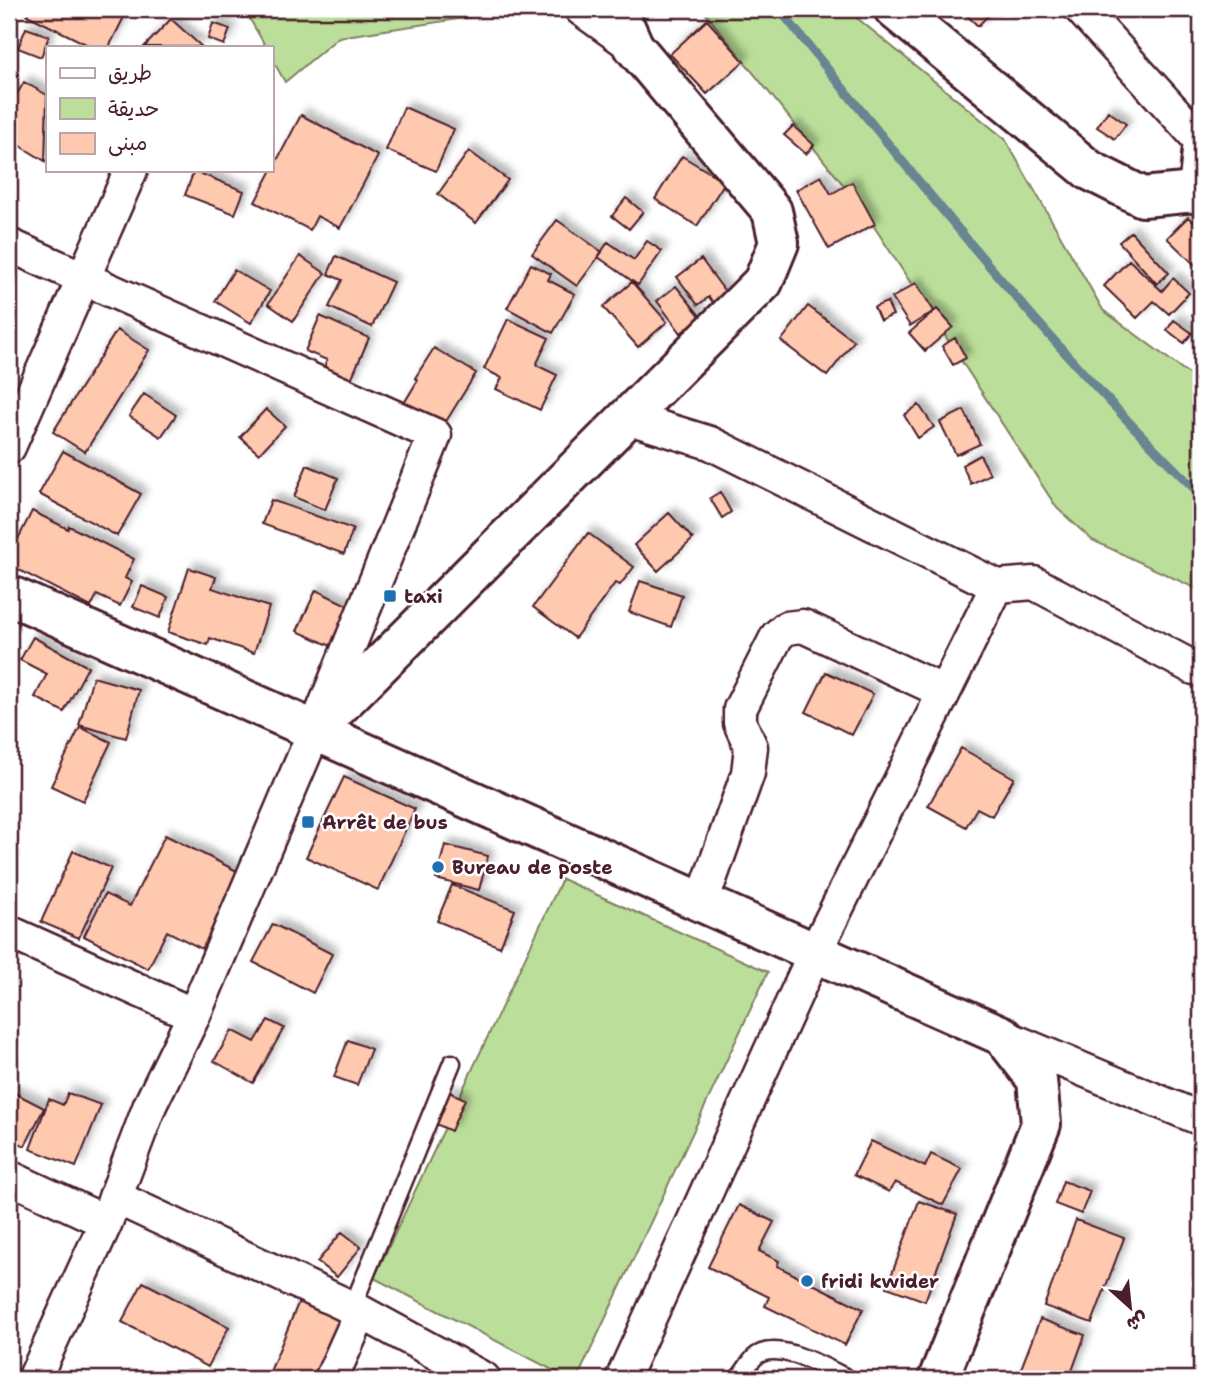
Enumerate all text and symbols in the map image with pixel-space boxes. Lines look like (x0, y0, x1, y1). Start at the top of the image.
legend (46, 46, 273, 172)
text: طريق (108, 59, 152, 87)
text: حديقة (108, 95, 159, 123)
text: مبنى (108, 129, 147, 157)
place label: taxi (404, 584, 443, 609)
marker: taxi (382, 588, 398, 604)
place label: Arrêt de bus (322, 810, 448, 835)
marker: Arrêt de bus (300, 814, 316, 830)
place label: Bureau de poste (452, 855, 613, 880)
marker: Bureau de poste (430, 859, 446, 875)
place label: fridi kwider (821, 1269, 939, 1294)
north arrow (1094, 1272, 1164, 1342)
marker: fridi kwider (799, 1273, 815, 1289)
text: ش (1122, 1306, 1152, 1338)

